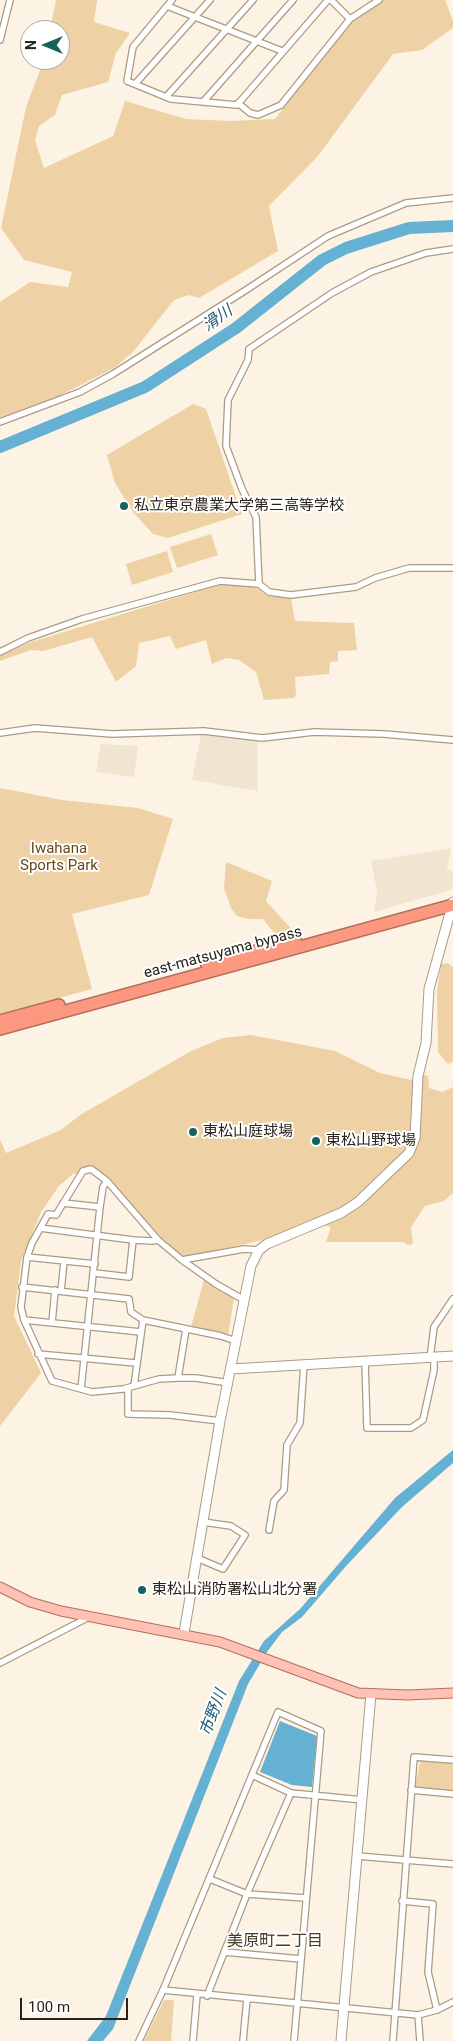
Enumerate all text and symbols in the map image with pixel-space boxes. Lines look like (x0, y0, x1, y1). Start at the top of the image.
north arrow (20, 20, 70, 70)
text: N (23, 40, 39, 50)
water label: 滑川 (199, 302, 237, 336)
place label: 私立東京農業大学第三高等学校 (134, 497, 344, 515)
marker: 私立東京農業大学第三高等学校 (118, 500, 130, 512)
park label: Iwahana Sports Park (20, 840, 98, 875)
street label: east-matsuyama bypass (142, 923, 304, 983)
place label: 東松山庭球場 (203, 1123, 293, 1141)
marker: 東松山庭球場 (187, 1126, 199, 1138)
place label: 東松山野球場 (326, 1132, 416, 1150)
marker: 東松山野球場 (310, 1135, 322, 1147)
place label: 東松山消防署松山北分署 (152, 1581, 317, 1599)
marker: 東松山消防署松山北分署 (136, 1584, 148, 1596)
water label: 市野川 (196, 1687, 232, 1739)
district label: 美原町二丁目 (227, 1932, 323, 1952)
scale bar (22, 1988, 130, 2020)
text: 100 m (28, 1998, 70, 2016)

